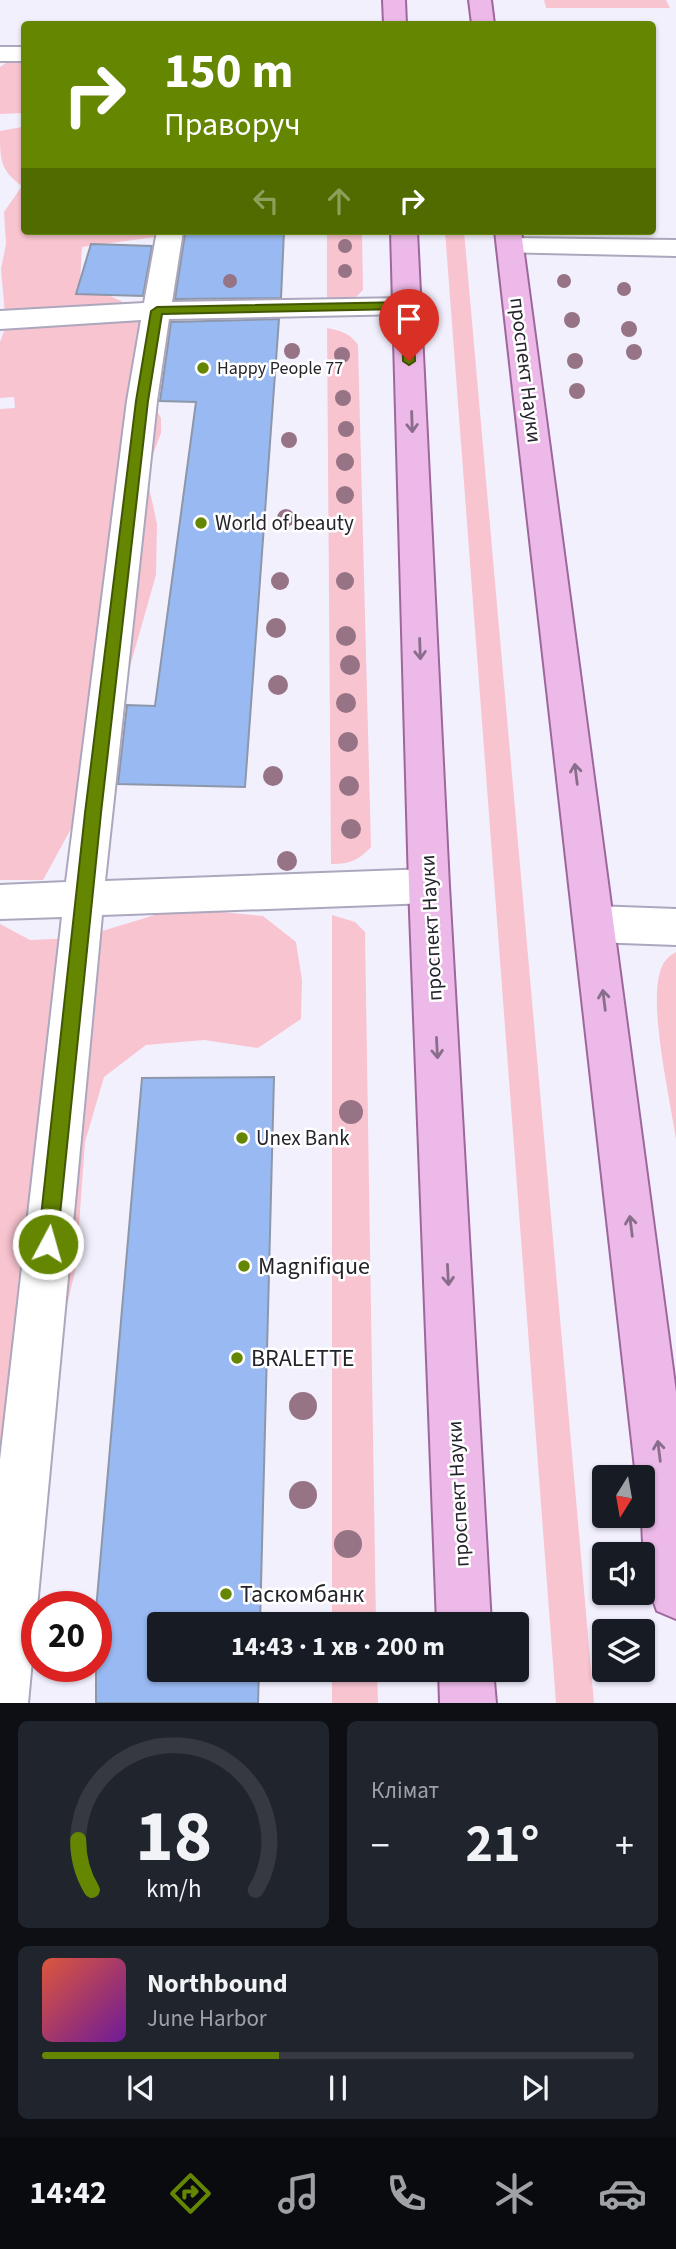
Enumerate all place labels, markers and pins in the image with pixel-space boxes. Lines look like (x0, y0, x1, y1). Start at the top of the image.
pin (379, 289, 439, 361)
place label: Happy People 77 (217, 356, 343, 381)
marker: Happy People 77 (195, 360, 211, 376)
place label: World of beauty (215, 508, 354, 538)
marker: World of beauty (193, 515, 209, 531)
place label: Unex Bank (256, 1123, 350, 1153)
marker: Unex Bank (234, 1130, 250, 1146)
place label: Magnifique (258, 1249, 370, 1284)
marker: Magnifique (236, 1258, 252, 1274)
place label: BRALETTE (251, 1341, 354, 1376)
marker: BRALETTE (229, 1350, 245, 1366)
place label: Таскомбанк (240, 1577, 364, 1612)
marker: Таскомбанк (218, 1586, 234, 1602)

